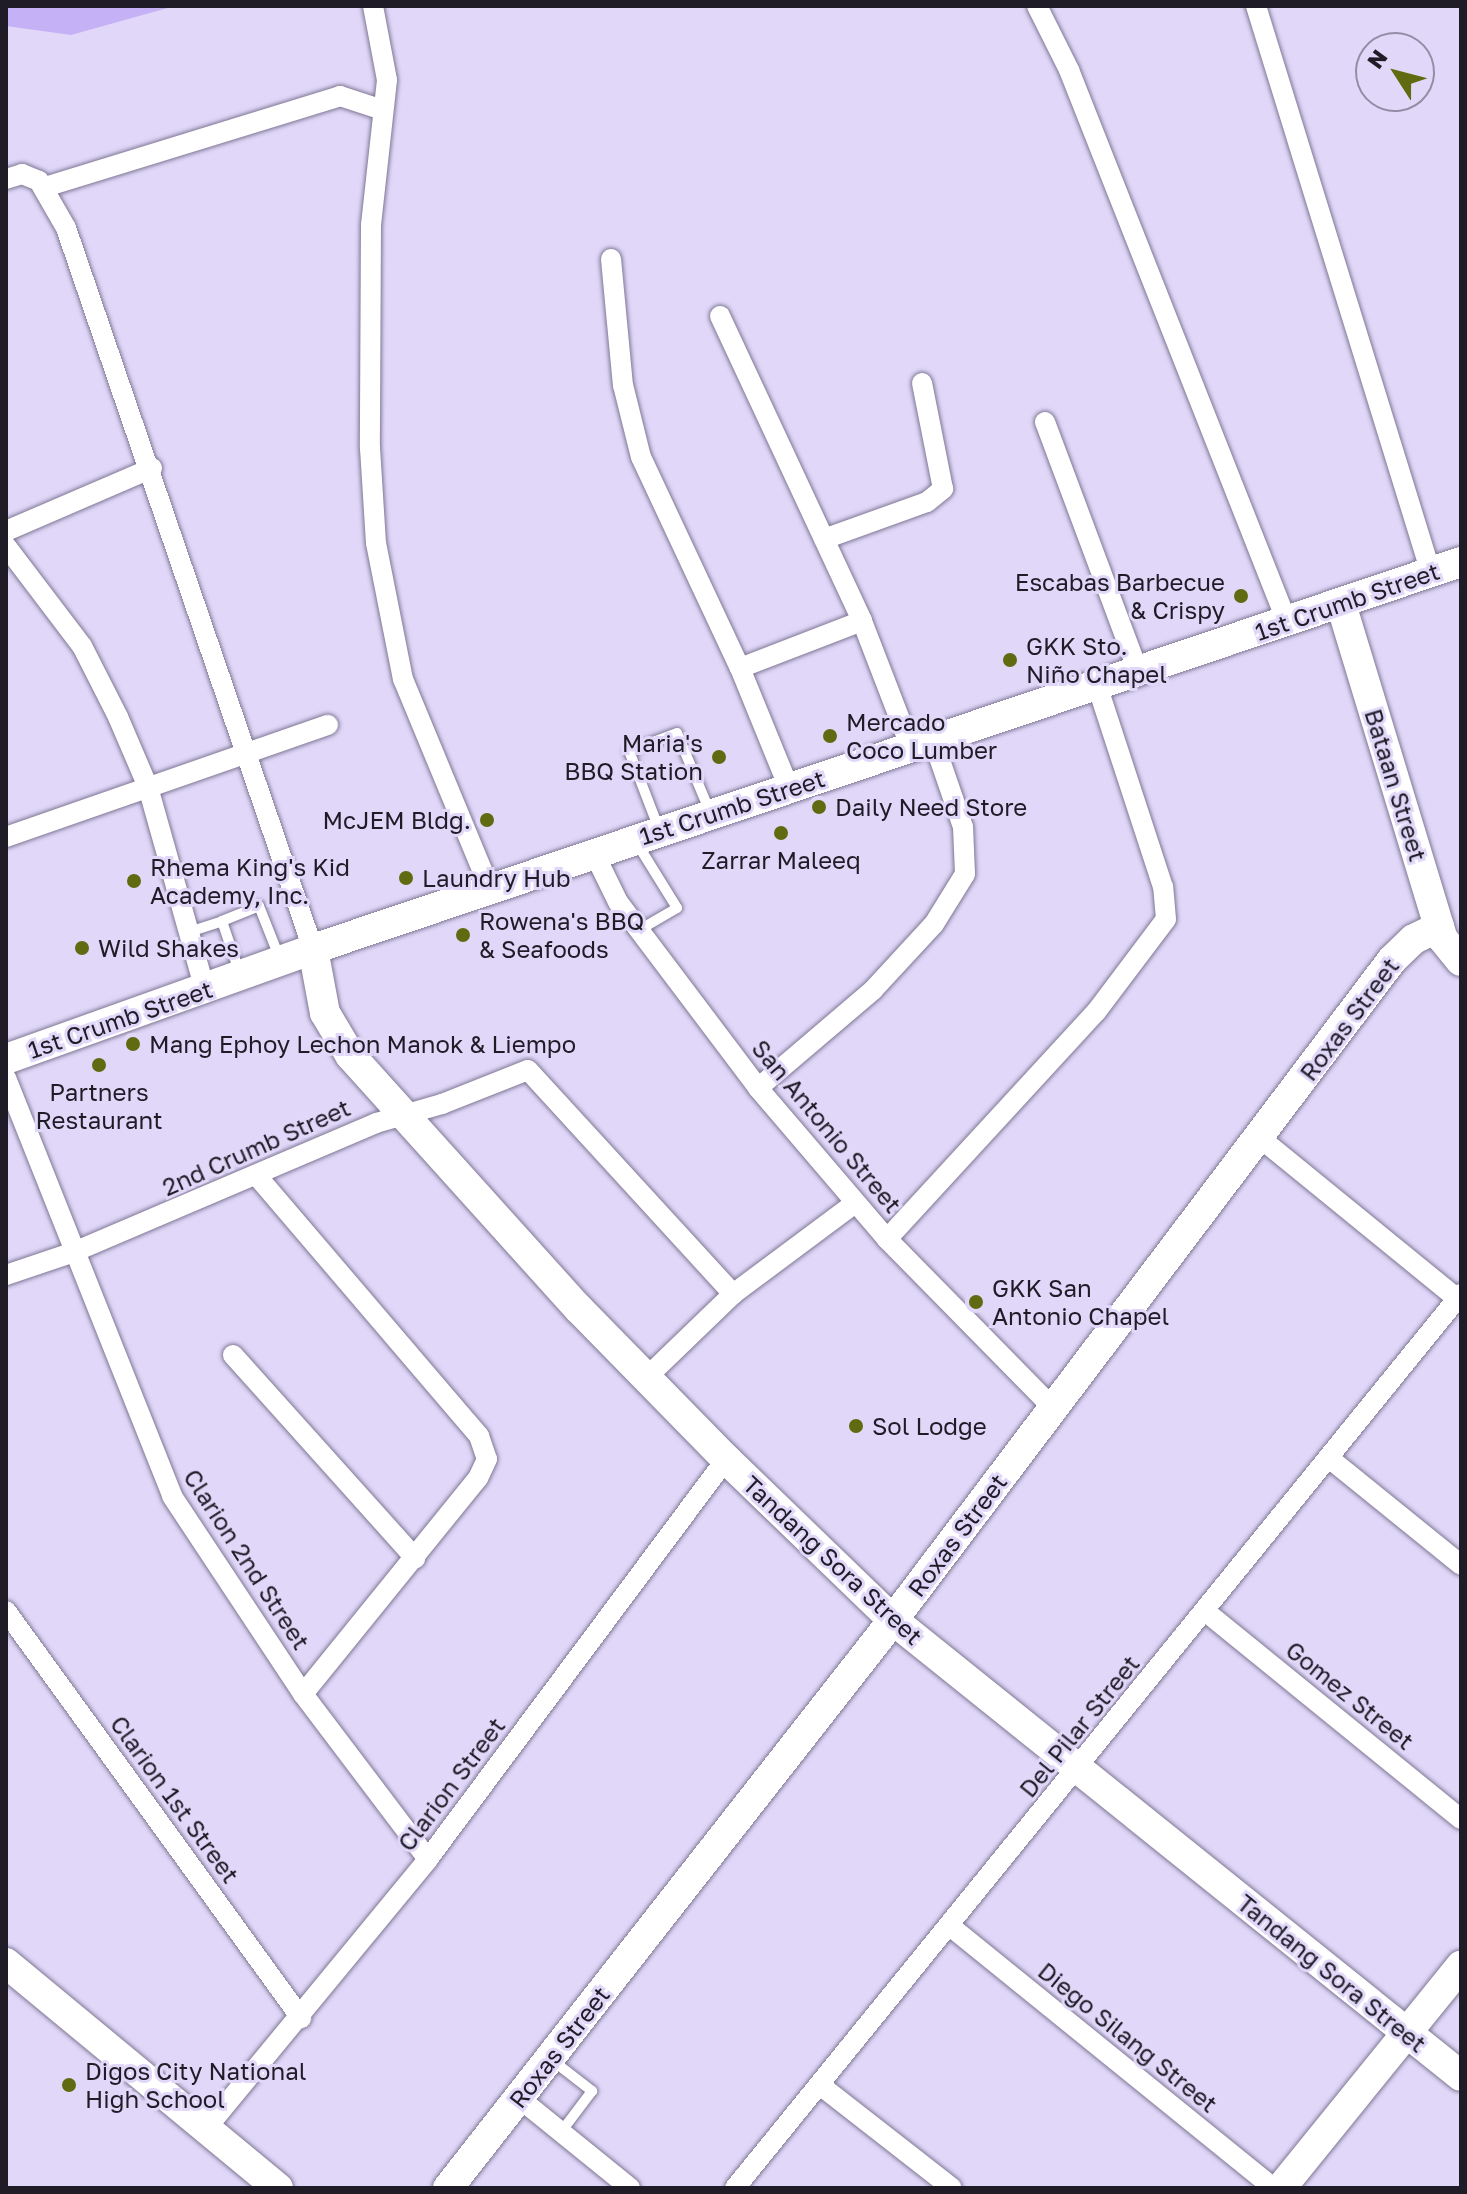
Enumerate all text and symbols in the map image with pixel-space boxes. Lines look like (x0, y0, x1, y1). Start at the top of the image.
north arrow (1355, 32, 1435, 112)
text: N (1361, 44, 1393, 73)
street label: 1st Crumb Street (1251, 556, 1443, 646)
place label: Escabas Barbecue & Crispy (1015, 568, 1225, 624)
marker: Escabas Barbecue & Crispy (1232, 587, 1250, 605)
place label: GKK Sto. Niño Chapel (1026, 632, 1167, 688)
marker: GKK Sto. Niño Chapel (1001, 651, 1019, 669)
street label: Bataan Street (1359, 705, 1433, 865)
place label: Mercado Coco Lumber (846, 708, 997, 764)
marker: Mercado Coco Lumber (821, 727, 839, 745)
place label: Maria's BBQ Station (564, 729, 703, 785)
marker: Maria's BBQ Station (710, 748, 728, 766)
street label: 1st Crumb Street (636, 763, 828, 851)
place label: Daily Need Store (835, 793, 1027, 821)
marker: Daily Need Store (810, 798, 828, 816)
place label: McJEM Bldg. (322, 806, 471, 834)
marker: McJEM Bldg. (478, 811, 496, 829)
marker: Zarrar Maleeq (772, 824, 790, 842)
place label: Zarrar Maleeq (701, 846, 861, 874)
place label: Rhema King's Kid Academy, Inc. (150, 853, 350, 909)
place label: Laundry Hub (422, 864, 571, 892)
marker: Laundry Hub (397, 869, 415, 887)
marker: Rhema King's Kid Academy, Inc. (125, 872, 143, 890)
place label: Rowena's BBQ & Seafoods (479, 907, 644, 963)
marker: Rowena's BBQ & Seafoods (454, 926, 472, 944)
place label: Wild Shakes (98, 934, 239, 962)
marker: Wild Shakes (73, 939, 91, 957)
street label: Roxas Street (1293, 952, 1405, 1086)
street label: 1st Crumb Street (24, 974, 216, 1064)
place label: Mang Ephoy Lechon Manok & Liempo (149, 1030, 576, 1058)
street label: San Antonio Street (746, 1034, 908, 1218)
marker: Mang Ephoy Lechon Manok & Liempo (124, 1035, 142, 1053)
marker: Partners Restaurant (90, 1056, 108, 1074)
place label: Partners Restaurant (35, 1078, 163, 1134)
street label: 2nd Crumb Street (158, 1093, 354, 1201)
place label: GKK San Antonio Chapel (992, 1274, 1169, 1330)
marker: GKK San Antonio Chapel (967, 1293, 985, 1311)
place label: Sol Lodge (872, 1412, 987, 1440)
marker: Sol Lodge (847, 1417, 865, 1435)
street label: Clarion 2nd Street (178, 1464, 316, 1654)
street label: Roxas Street (901, 1468, 1013, 1602)
street label: Tandang Sora Street (737, 1470, 929, 1650)
street label: Gomez Street (1280, 1635, 1420, 1755)
street label: Del Pilar Street (1013, 1649, 1145, 1803)
street label: Clarion 1st Street (105, 1710, 245, 1888)
street label: Clarion Street (391, 1712, 511, 1856)
street label: Tandang Sora Street (1232, 1888, 1432, 2058)
street label: Diego Silang Street (1033, 1956, 1223, 2118)
street label: Roxas Street (503, 1980, 615, 2114)
place label: Digos City National High School (85, 2057, 306, 2113)
marker: Digos City National High School (60, 2076, 78, 2094)

